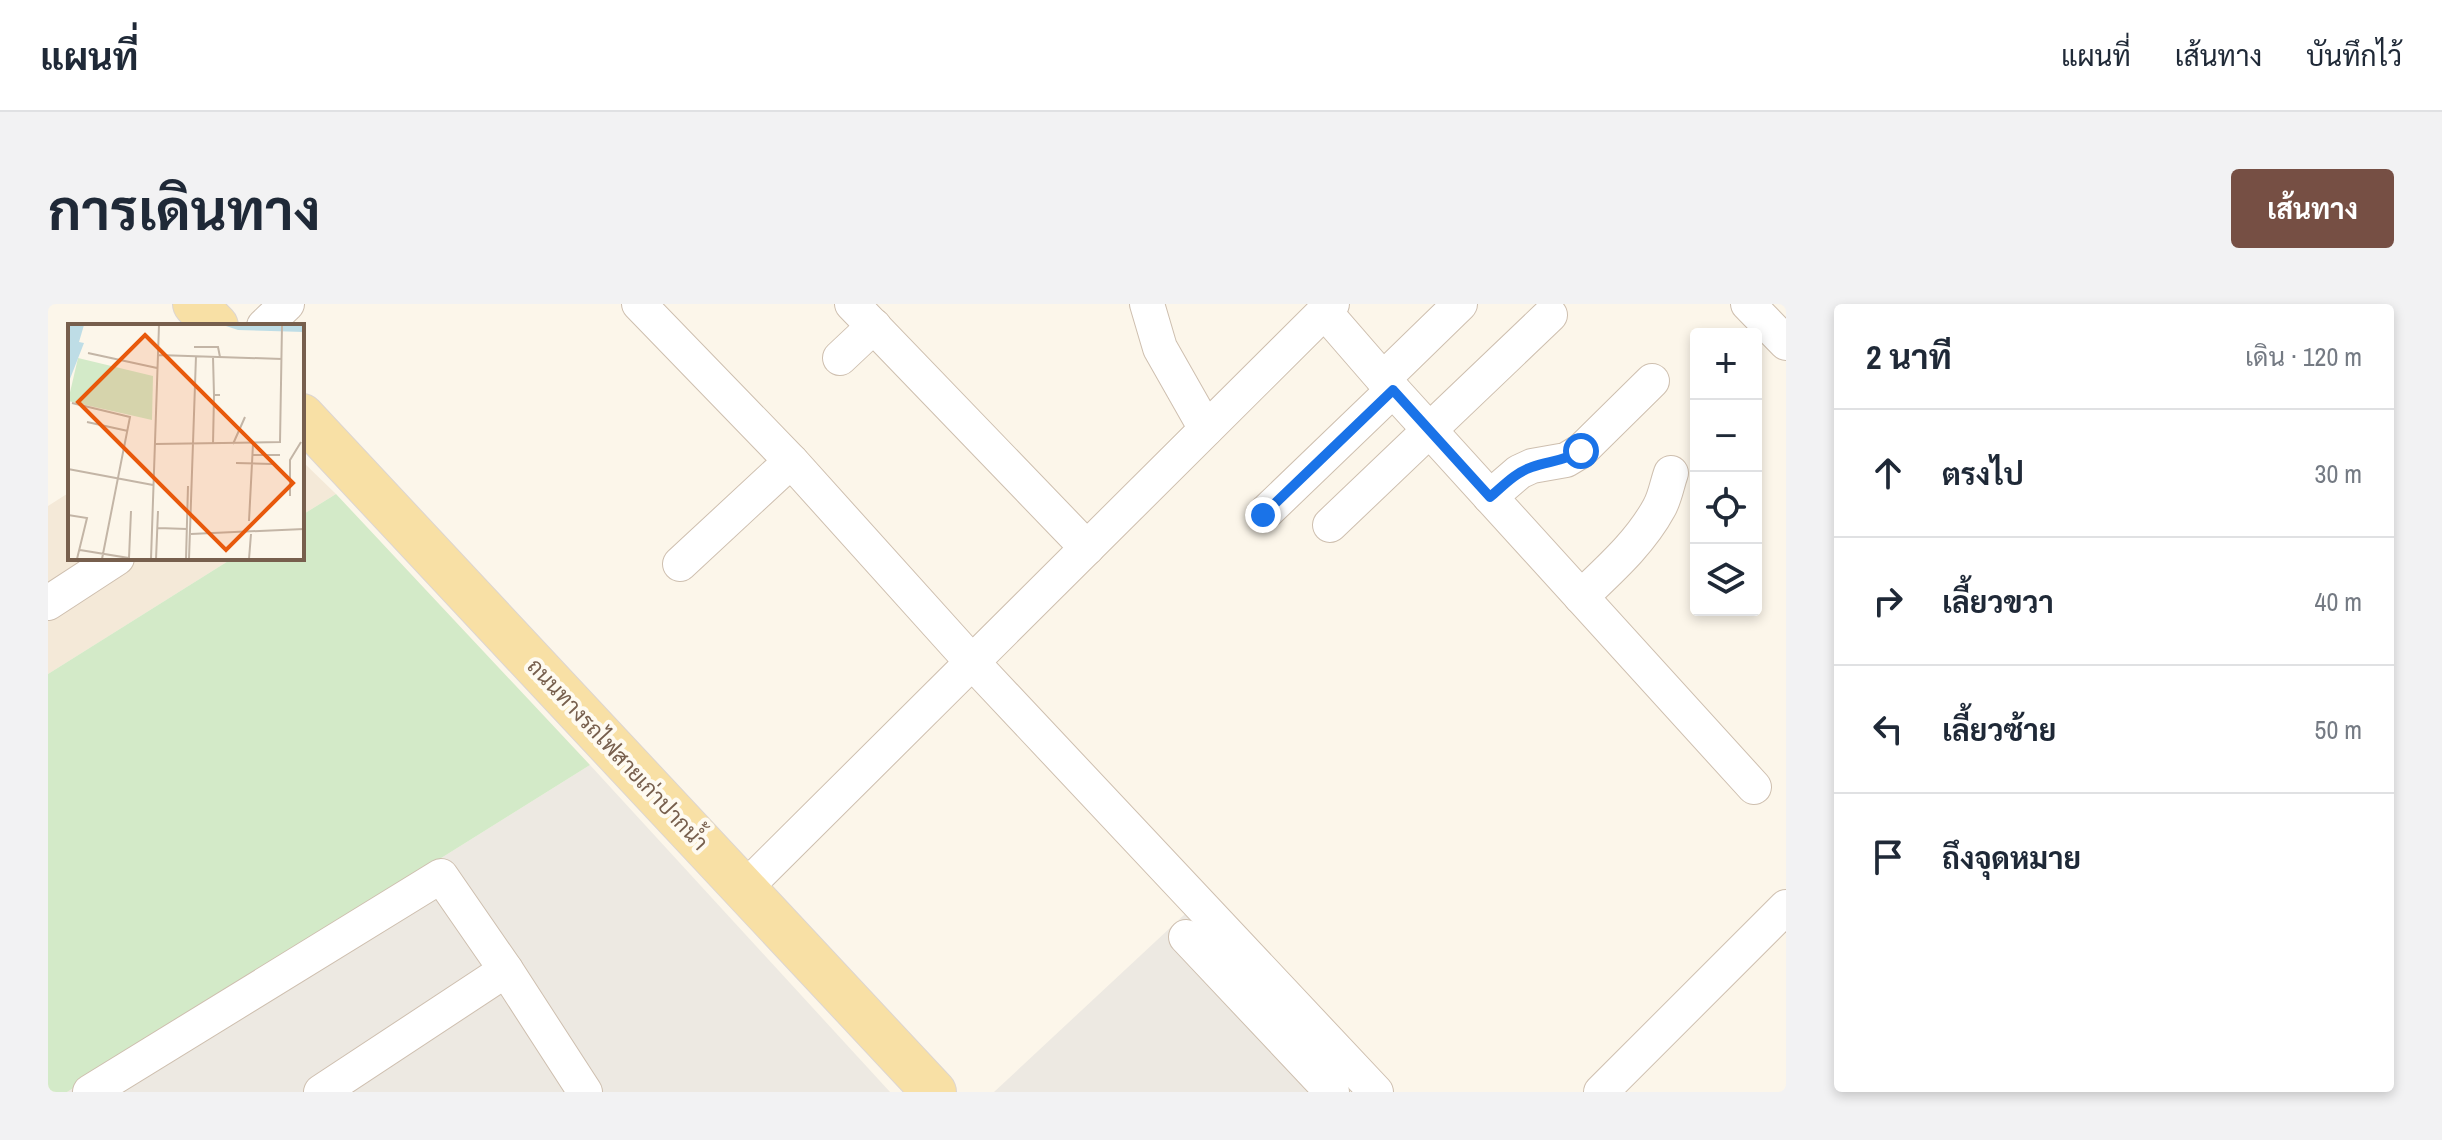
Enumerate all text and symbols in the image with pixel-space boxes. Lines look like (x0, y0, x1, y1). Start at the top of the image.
text: แผนที่ (40, 31, 139, 82)
text: แผนที่ (2061, 37, 2131, 75)
text: เส้นทาง (2175, 37, 2262, 75)
text: บันทึกไว้ (2306, 37, 2402, 75)
button: เส้นทาง (2231, 169, 2394, 248)
text: การเดินทาง (48, 172, 320, 247)
inset map (68, 324, 304, 560)
map controls (1690, 328, 1762, 616)
button: + (1690, 328, 1762, 400)
text: 2 นาที (1866, 334, 1952, 380)
text: เดิน · 120 m (2245, 339, 2362, 374)
button: − (1690, 400, 1762, 472)
route start (1563, 433, 1599, 469)
icon: ahead (1866, 451, 1910, 495)
text: ตรงไป (1942, 454, 2024, 494)
text: 30 m (2315, 456, 2362, 491)
button: locate (1690, 472, 1762, 544)
route end (1245, 497, 1281, 533)
button: layers (1690, 544, 1762, 616)
icon: right (1866, 579, 1910, 623)
text: เลี้ยวขวา (1942, 582, 2054, 622)
text: 40 m (2315, 584, 2362, 619)
street label: ถนนทางรถไฟสายเก่าปากน้ำ (521, 649, 718, 857)
icon: left (1866, 707, 1910, 751)
text: เลี้ยวซ้าย (1942, 710, 2056, 750)
text: 50 m (2315, 712, 2362, 747)
icon: arrive (1866, 835, 1910, 879)
text: ถึงจุดหมาย (1942, 838, 2081, 878)

